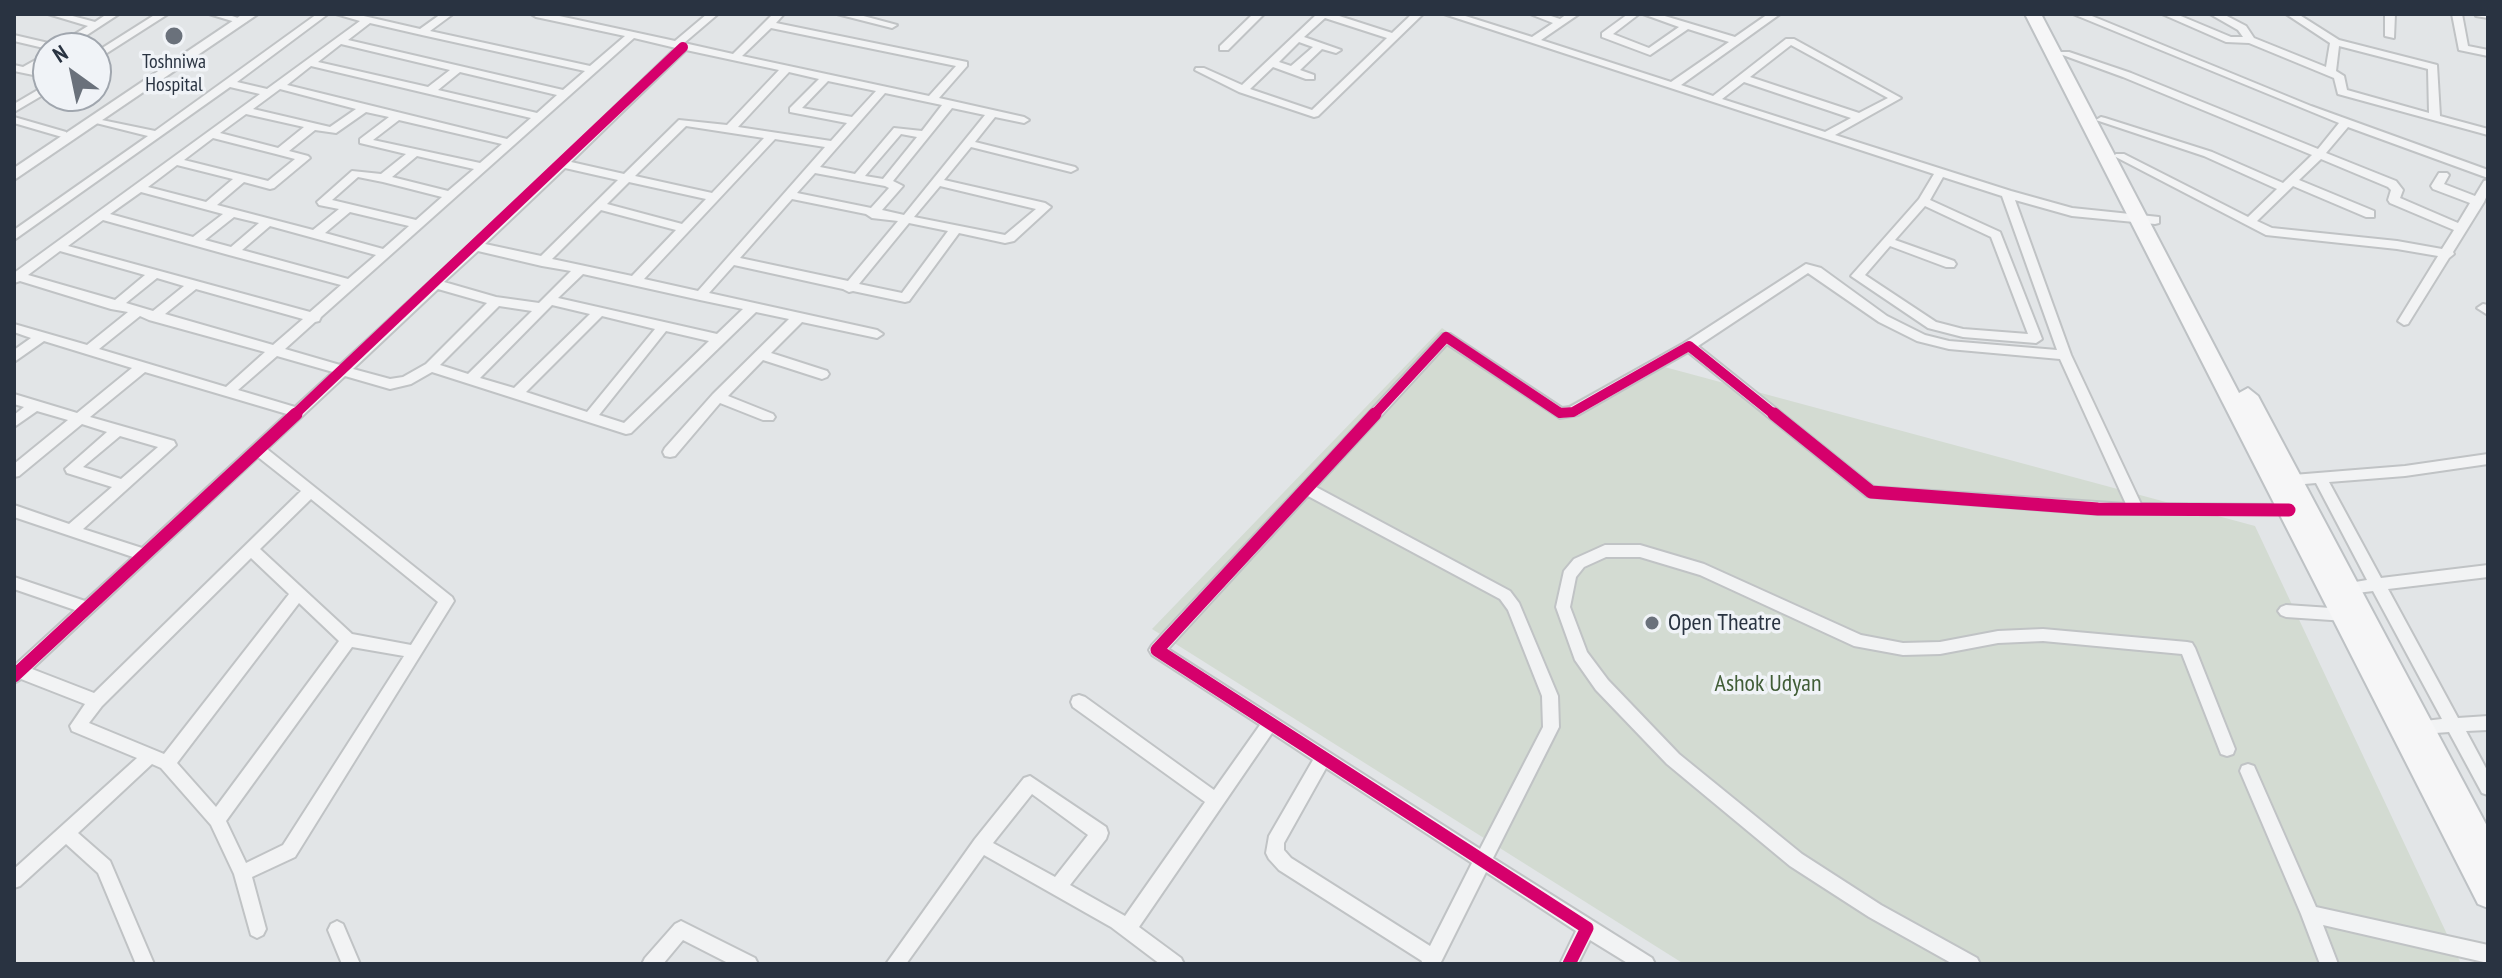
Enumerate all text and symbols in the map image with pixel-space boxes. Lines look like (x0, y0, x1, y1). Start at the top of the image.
marker: Toshniwa Hospital (163, 25, 185, 47)
north arrow (32, 32, 112, 112)
text: N (47, 39, 73, 69)
place label: Toshniwa Hospital (142, 50, 206, 97)
place label: Open Theatre (1668, 609, 1781, 637)
marker: Open Theatre (1643, 614, 1661, 632)
park label: Ashok Udyan (1715, 670, 1821, 698)

